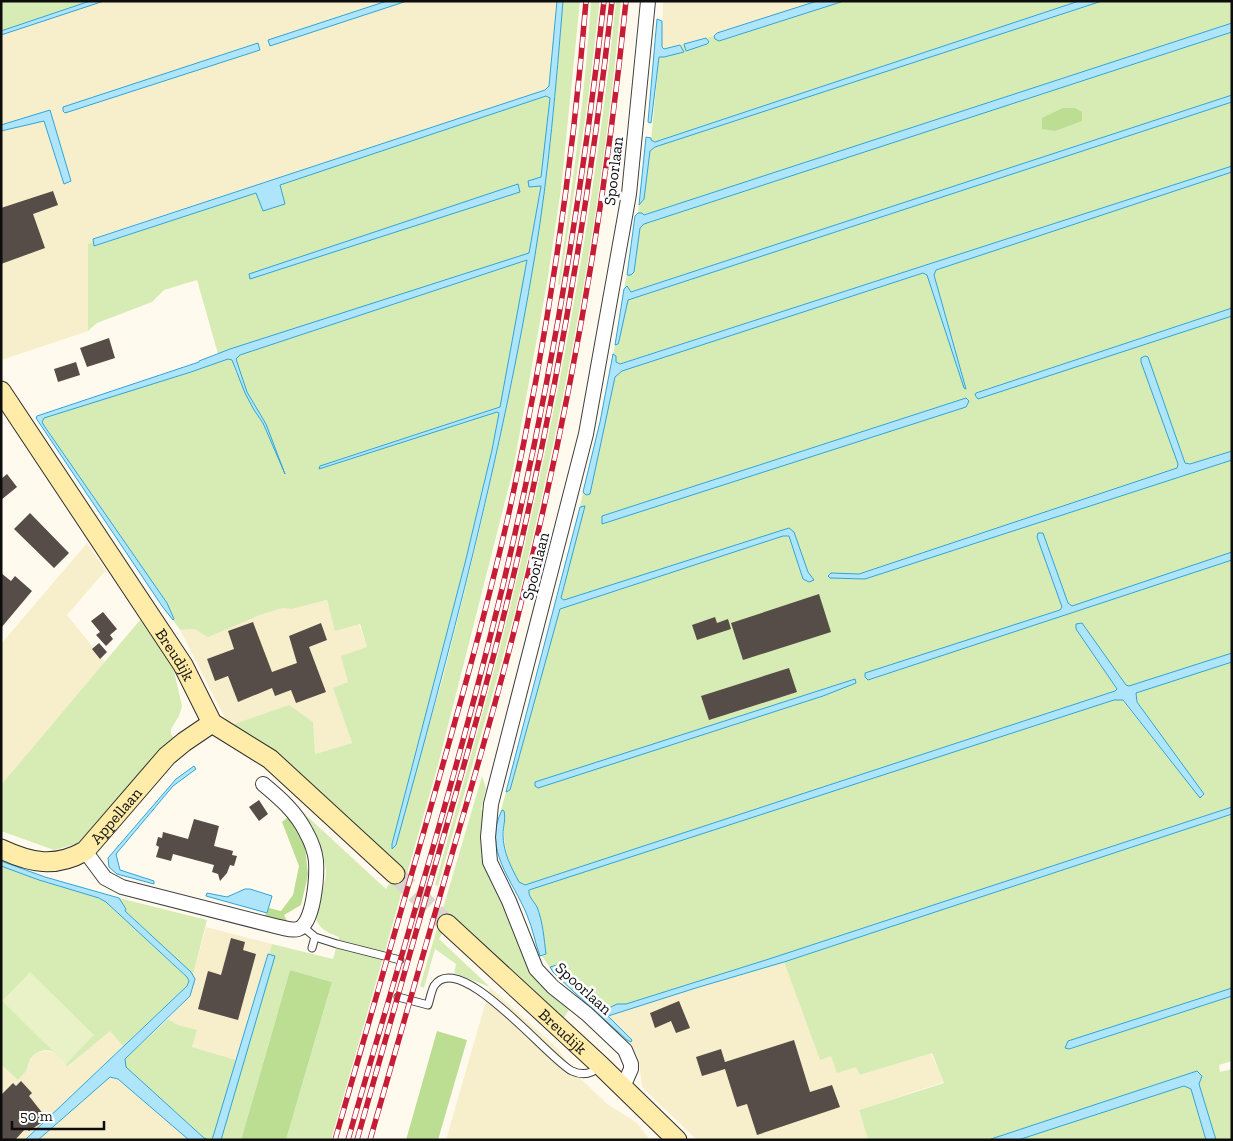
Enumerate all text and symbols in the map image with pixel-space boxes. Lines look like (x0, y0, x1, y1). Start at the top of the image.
street label: Spoorlaan (600, 135, 627, 207)
street label: Spoorlaan (518, 529, 553, 602)
street label: Breudijk (151, 625, 199, 685)
street label: Appellaan (86, 783, 146, 848)
street label: Spoorlaan (552, 958, 616, 1019)
street label: Breudijk (535, 1005, 591, 1059)
scale bar (12, 1098, 105, 1130)
text: 50 m (20, 1107, 53, 1125)

